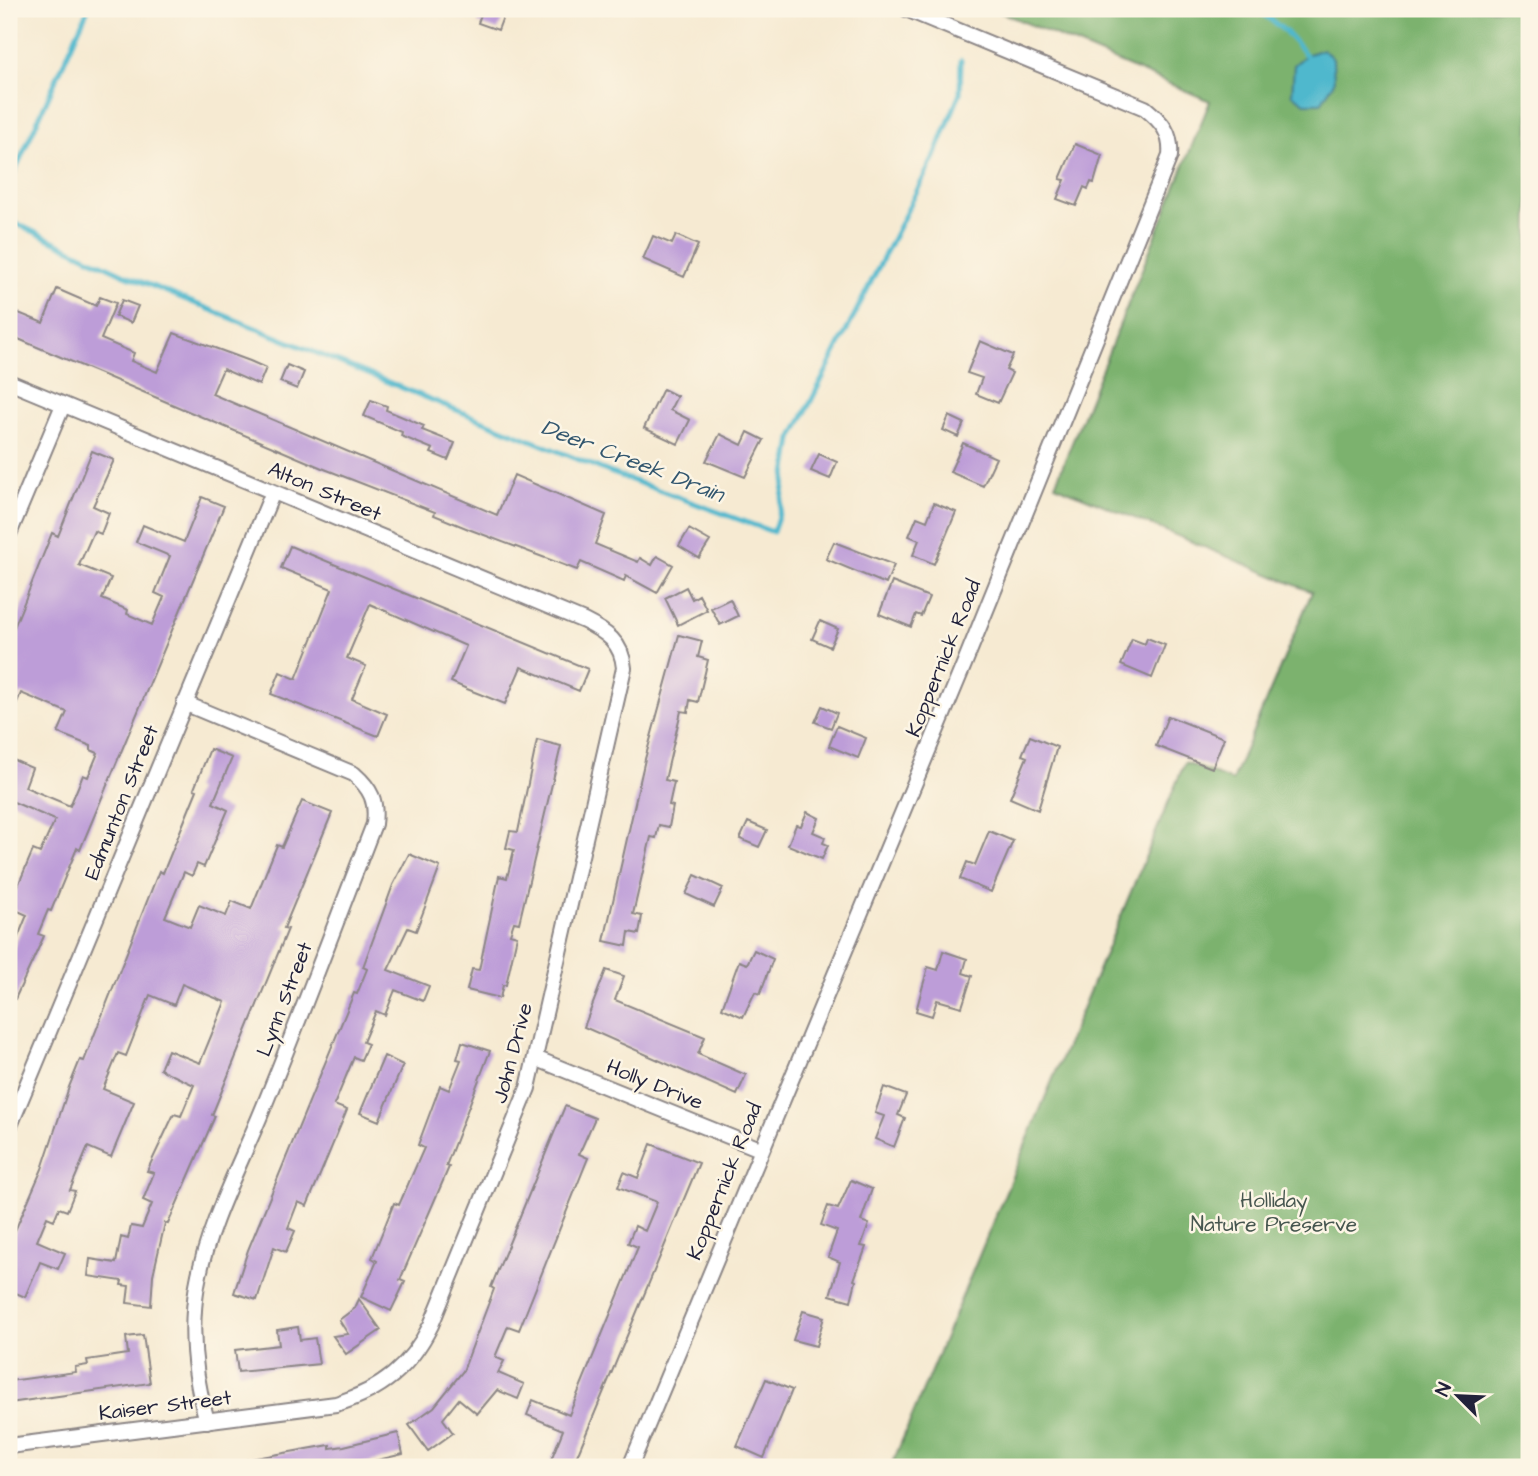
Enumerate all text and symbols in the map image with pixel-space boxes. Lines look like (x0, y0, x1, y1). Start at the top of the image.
water label: Deer Creek Drain (537, 411, 731, 511)
street label: Alton Street (264, 455, 387, 529)
street label: Koppernick Road (899, 575, 989, 742)
street label: Edmunton Street (77, 720, 166, 884)
street label: Lynn Street (249, 937, 322, 1061)
street label: John Drive (485, 1000, 540, 1107)
street label: Holly Drive (601, 1052, 707, 1119)
street label: Koppernick Road (680, 1098, 770, 1265)
park label: Holliday Nature Preserve (1191, 1186, 1357, 1239)
north arrow (1422, 1360, 1492, 1430)
text: N (1429, 1379, 1459, 1401)
street label: Kaiser Street (97, 1383, 233, 1428)

